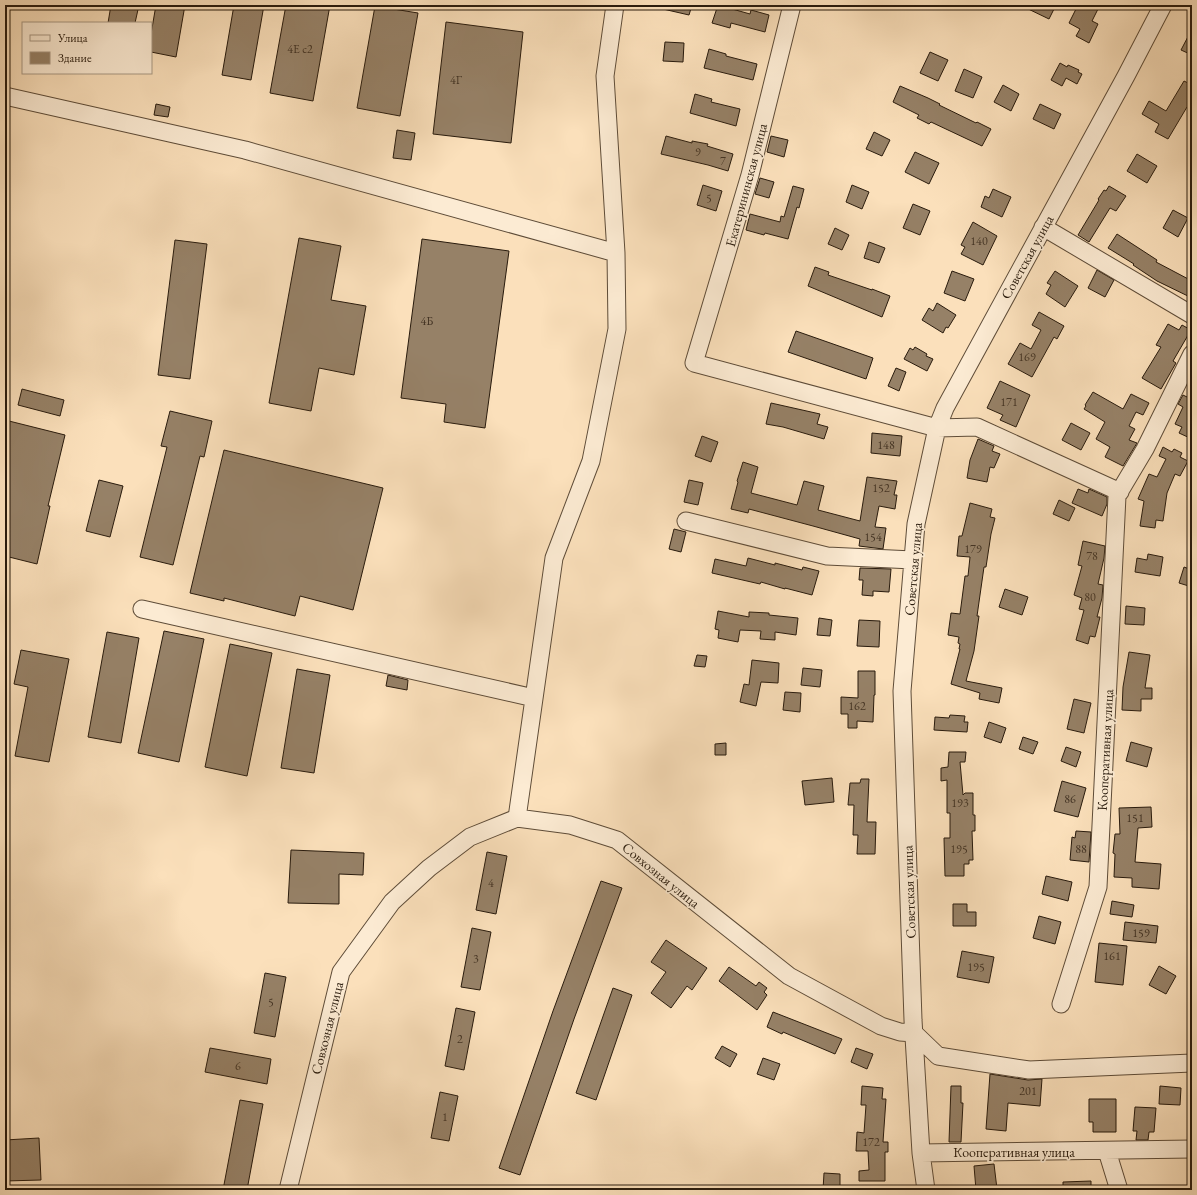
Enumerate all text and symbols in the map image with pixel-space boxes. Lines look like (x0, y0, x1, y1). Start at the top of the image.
legend (22, 22, 152, 74)
text: Улица (57, 30, 88, 46)
house number: 4Е с2 (287, 41, 313, 57)
text: Здание (58, 50, 92, 66)
house number: 4Г (450, 72, 463, 88)
street label: Екатерининская улица (721, 121, 771, 249)
house number: 9 (695, 144, 701, 160)
house number: 7 (720, 153, 726, 169)
house number: 5 (706, 190, 712, 206)
street label: Советская улица (997, 211, 1058, 302)
house number: 140 (970, 233, 988, 249)
house number: 4Б (421, 313, 433, 329)
house number: 169 (1018, 349, 1036, 365)
house number: 171 (1000, 394, 1018, 410)
house number: 148 (877, 437, 895, 453)
house number: 152 (872, 480, 890, 496)
street label: Советская улица (900, 521, 926, 616)
house number: 154 (864, 529, 882, 545)
house number: 179 (964, 541, 982, 557)
house number: 78 (1086, 548, 1098, 564)
house number: 80 (1084, 589, 1096, 605)
street label: Кооперативная улица (1093, 688, 1117, 811)
house number: 162 (848, 698, 866, 714)
house number: 86 (1064, 791, 1076, 807)
house number: 193 (951, 795, 969, 811)
house number: 151 (1126, 810, 1144, 826)
street label: Совхозная улица (618, 838, 704, 912)
house number: 195 (950, 841, 968, 857)
house number: 88 (1075, 841, 1087, 857)
street label: Советская улица (898, 845, 920, 939)
house number: 4 (488, 875, 494, 891)
house number: 159 (1132, 925, 1150, 941)
house number: 161 (1103, 948, 1121, 964)
house number: 3 (473, 951, 479, 967)
house number: 195 (967, 959, 985, 975)
street label: Совхозная улица (307, 979, 347, 1076)
house number: 5 (268, 994, 274, 1010)
house number: 2 (457, 1031, 463, 1047)
house number: 6 (235, 1058, 241, 1074)
house number: 201 (1019, 1083, 1037, 1099)
house number: 1 (442, 1109, 448, 1125)
house number: 172 (862, 1134, 880, 1150)
street label: Кооперативная улица (953, 1143, 1075, 1161)

